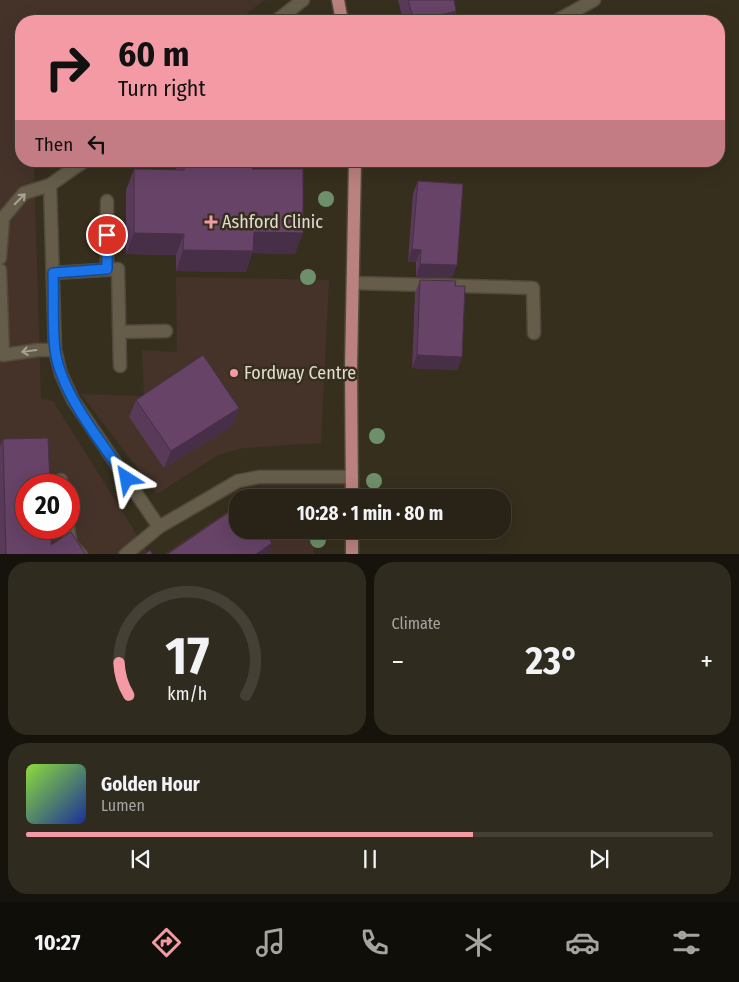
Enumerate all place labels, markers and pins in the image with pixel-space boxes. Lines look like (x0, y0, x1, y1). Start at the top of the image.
place label: Ashford Clinic (222, 211, 323, 233)
pin (86, 214, 128, 256)
marker: Ashford Clinic (204, 215, 218, 229)
place label: Fordway Centre (244, 362, 356, 384)
marker: Fordway Centre (228, 367, 240, 379)

